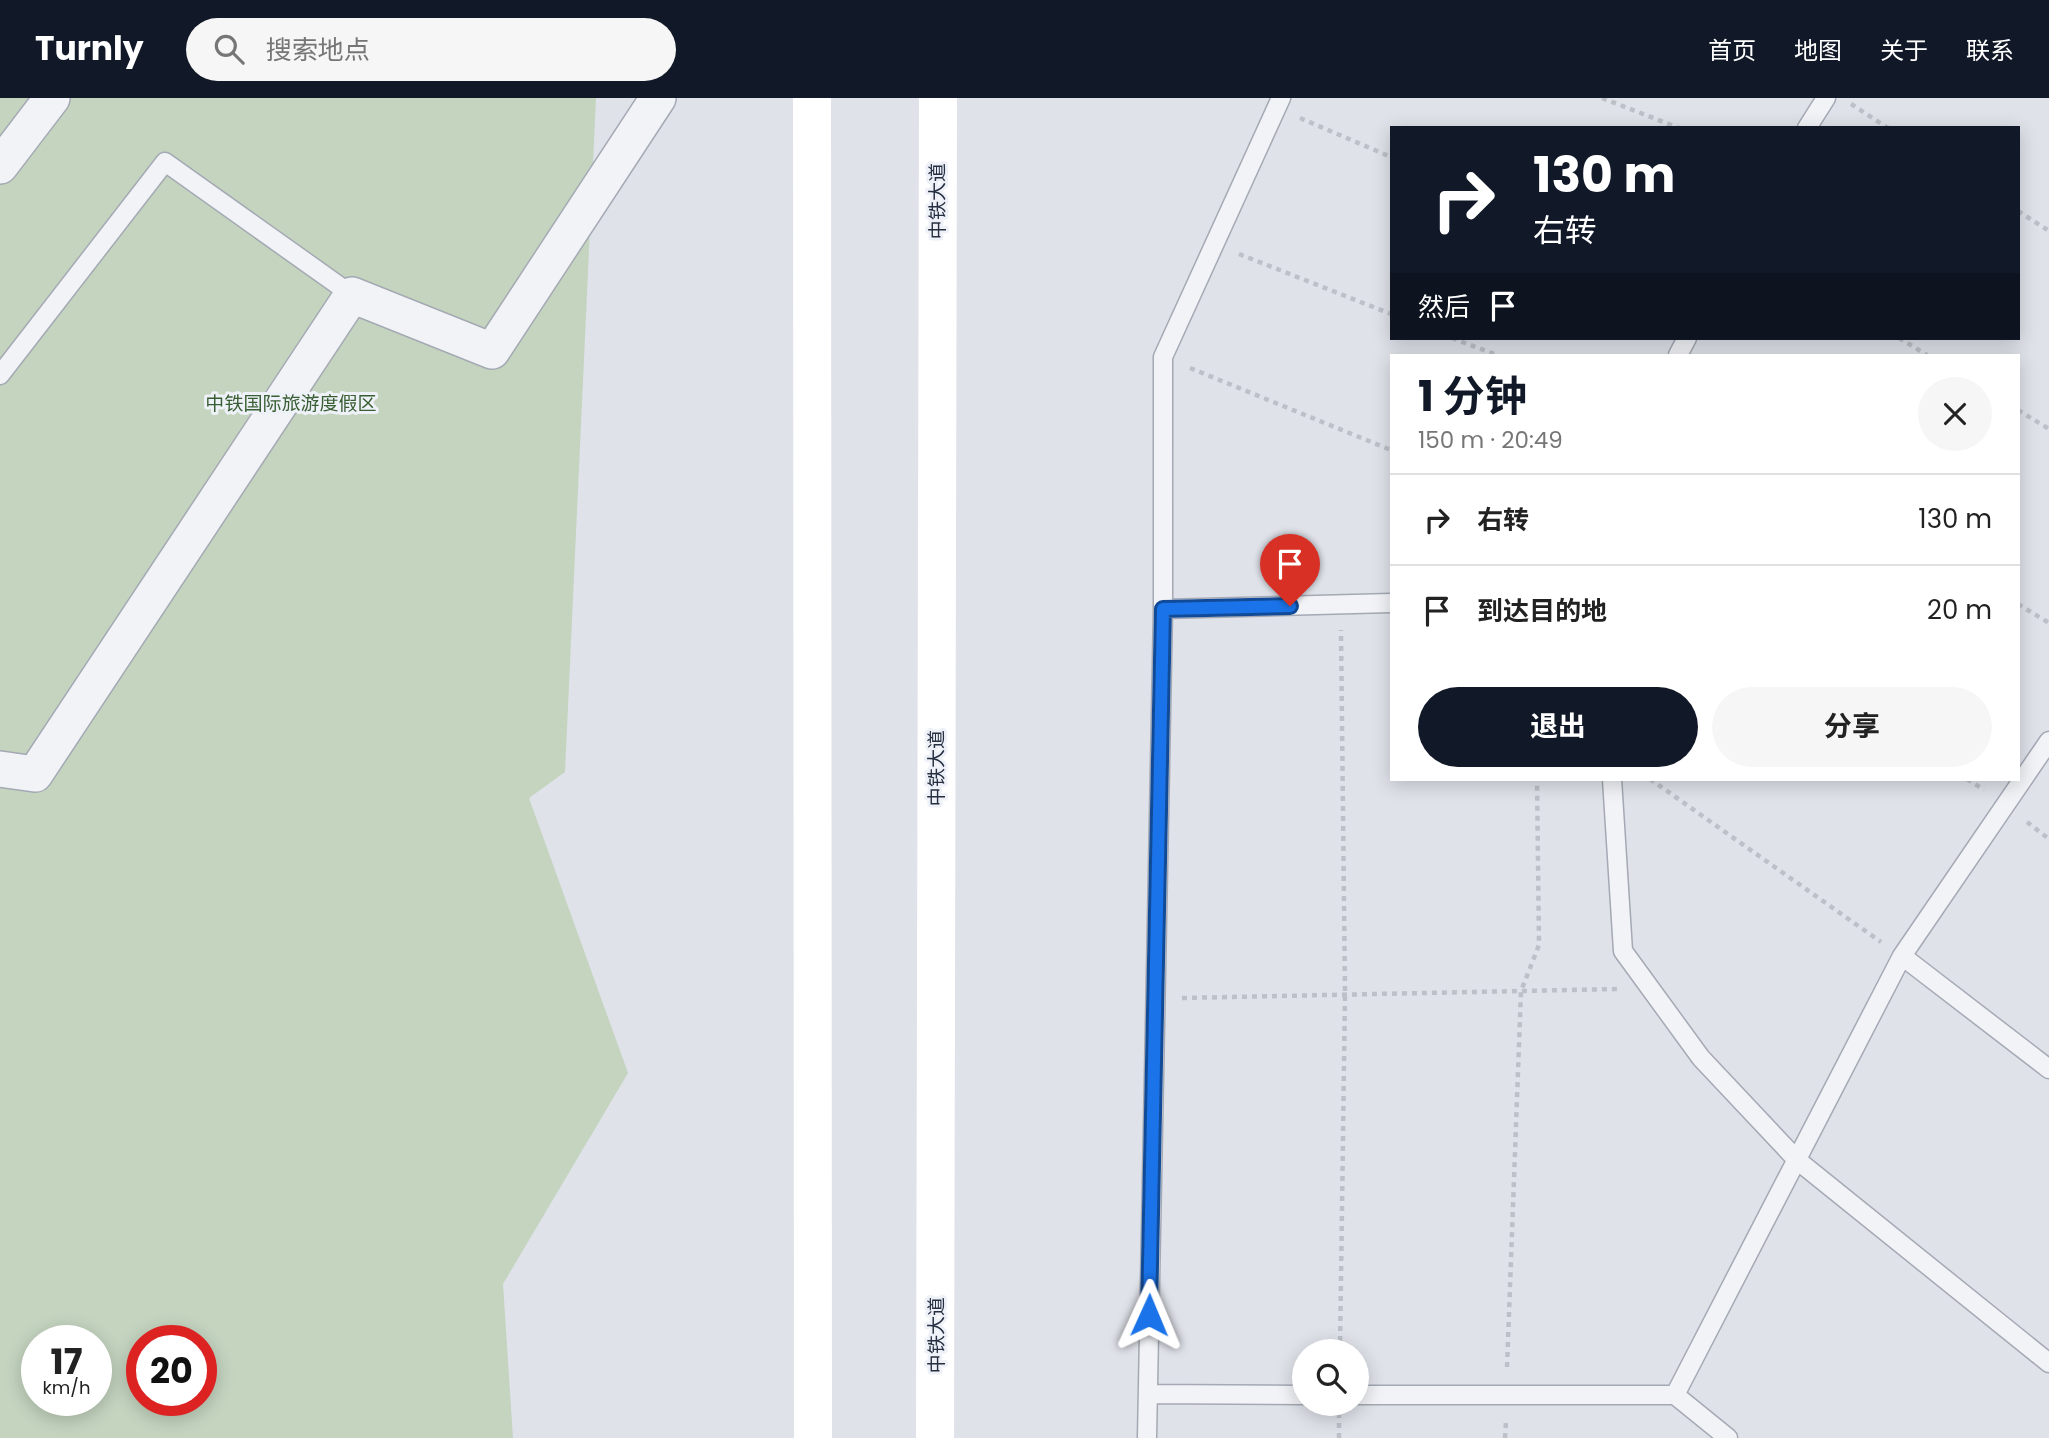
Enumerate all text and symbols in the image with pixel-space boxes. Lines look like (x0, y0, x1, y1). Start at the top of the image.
search box (186, 18, 676, 81)
text: Turnly (35, 25, 144, 72)
icon: search (210, 30, 248, 68)
text: 搜索地点 (266, 32, 370, 68)
text: 首页 (1708, 34, 1756, 67)
text: 地图 (1794, 34, 1842, 67)
text: 关于 (1880, 34, 1928, 67)
text: 联系 (1966, 34, 2014, 67)
text: 130 m (1533, 141, 1675, 209)
icon: right (1418, 154, 1509, 245)
street label: 中铁大道 (924, 163, 951, 239)
text: 右转 (1533, 208, 1597, 253)
icon: arrive (1484, 287, 1522, 325)
text: 然后 (1418, 289, 1470, 325)
text: 1 分钟 (1418, 367, 1527, 426)
button: close (1918, 377, 1992, 451)
park label: 中铁国际旅游度假区 (205, 390, 377, 417)
text: 150 m · 20:49 (1418, 424, 1563, 456)
icon: right (1418, 501, 1456, 539)
text: 130 m (1918, 501, 1992, 537)
text: 右转 (1477, 502, 1529, 538)
pin (1260, 534, 1320, 606)
icon: arrive (1271, 545, 1309, 583)
icon: arrive (1418, 592, 1456, 630)
text: 20 m (1927, 592, 1992, 628)
text: 到达目的地 (1477, 593, 1607, 629)
button: 退出 (1418, 687, 1698, 767)
button: 分享 (1712, 687, 1992, 767)
street label: 中铁大道 (923, 730, 950, 806)
position arrow (1112, 1278, 1186, 1352)
street label: 中铁大道 (923, 1297, 950, 1373)
speed limit sign: 20 (126, 1325, 217, 1416)
text: 17 (51, 1337, 82, 1386)
map controls (1292, 1339, 1369, 1416)
button: search (1292, 1339, 1369, 1416)
text: km/h (43, 1375, 90, 1400)

